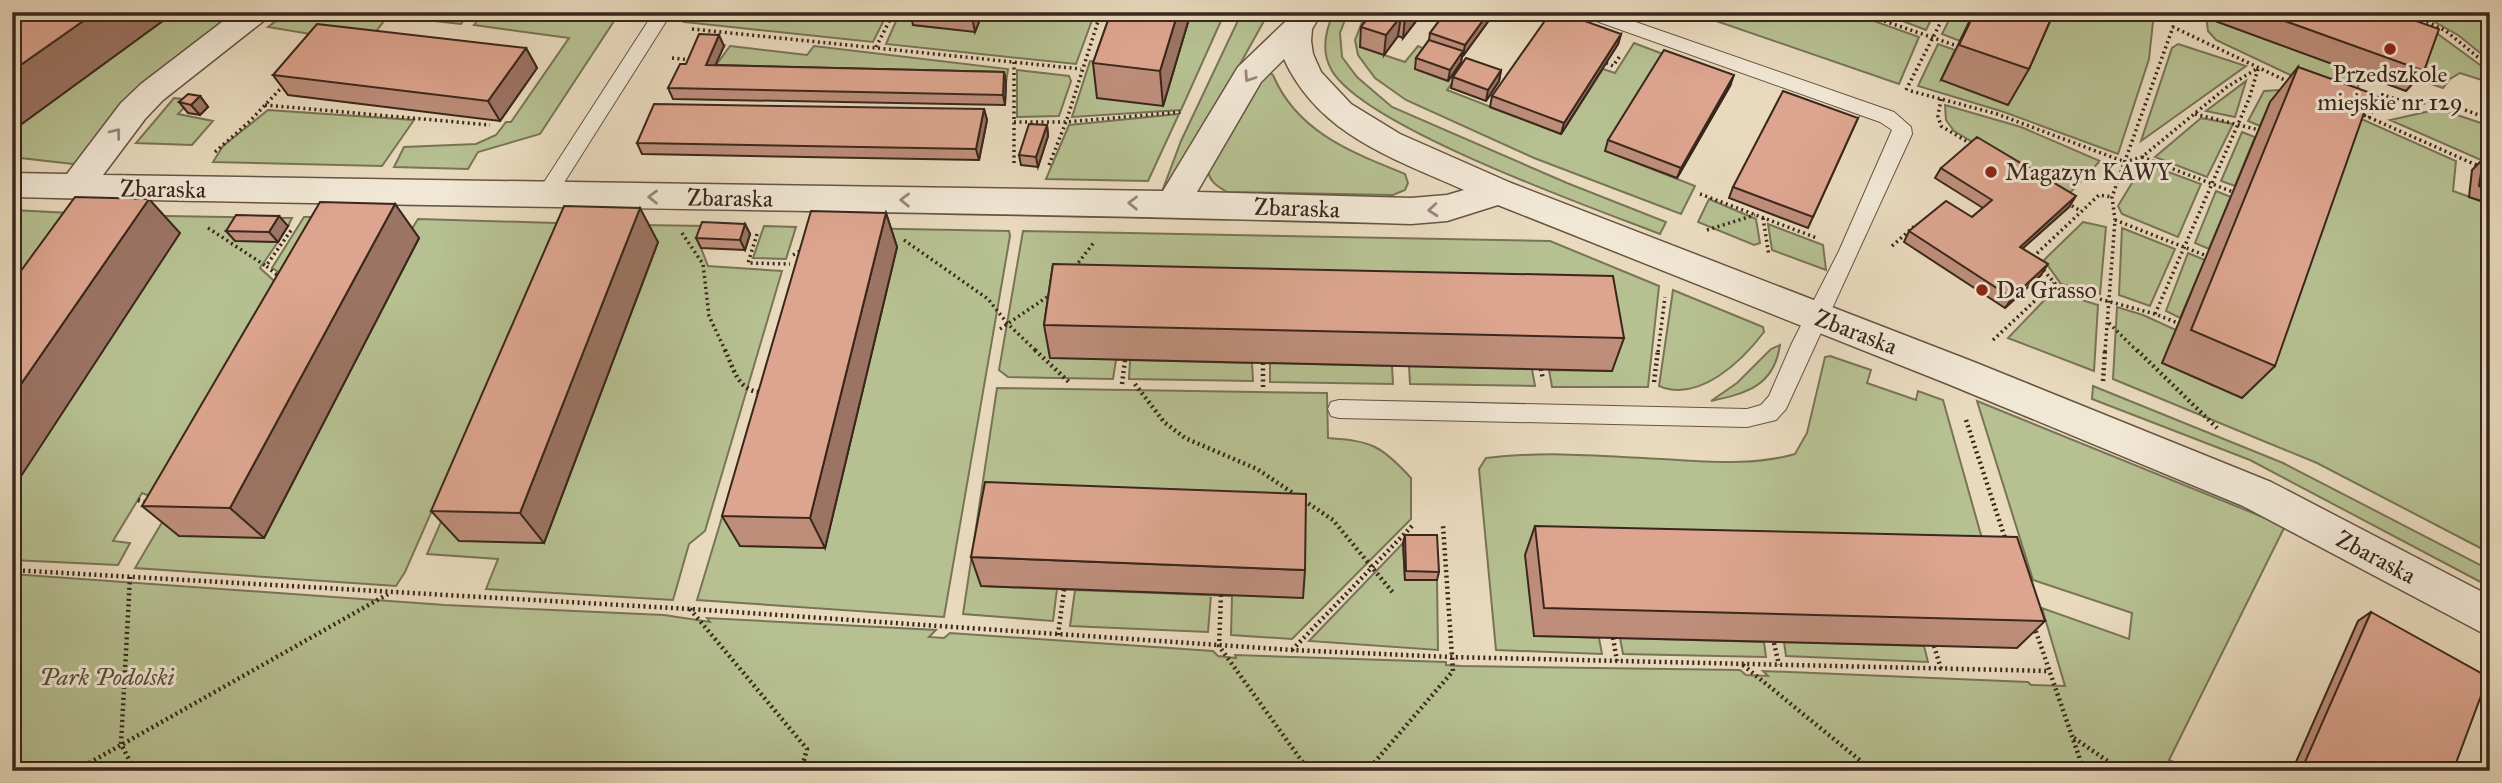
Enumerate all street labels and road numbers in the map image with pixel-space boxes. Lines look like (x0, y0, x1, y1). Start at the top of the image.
street label: Zbaraska (120, 173, 207, 205)
street label: Zbaraska (687, 182, 774, 214)
street label: Zbaraska (1254, 192, 1341, 225)
street label: Zbaraska (1811, 303, 1902, 362)
street label: Zbaraska (2331, 524, 2422, 591)

